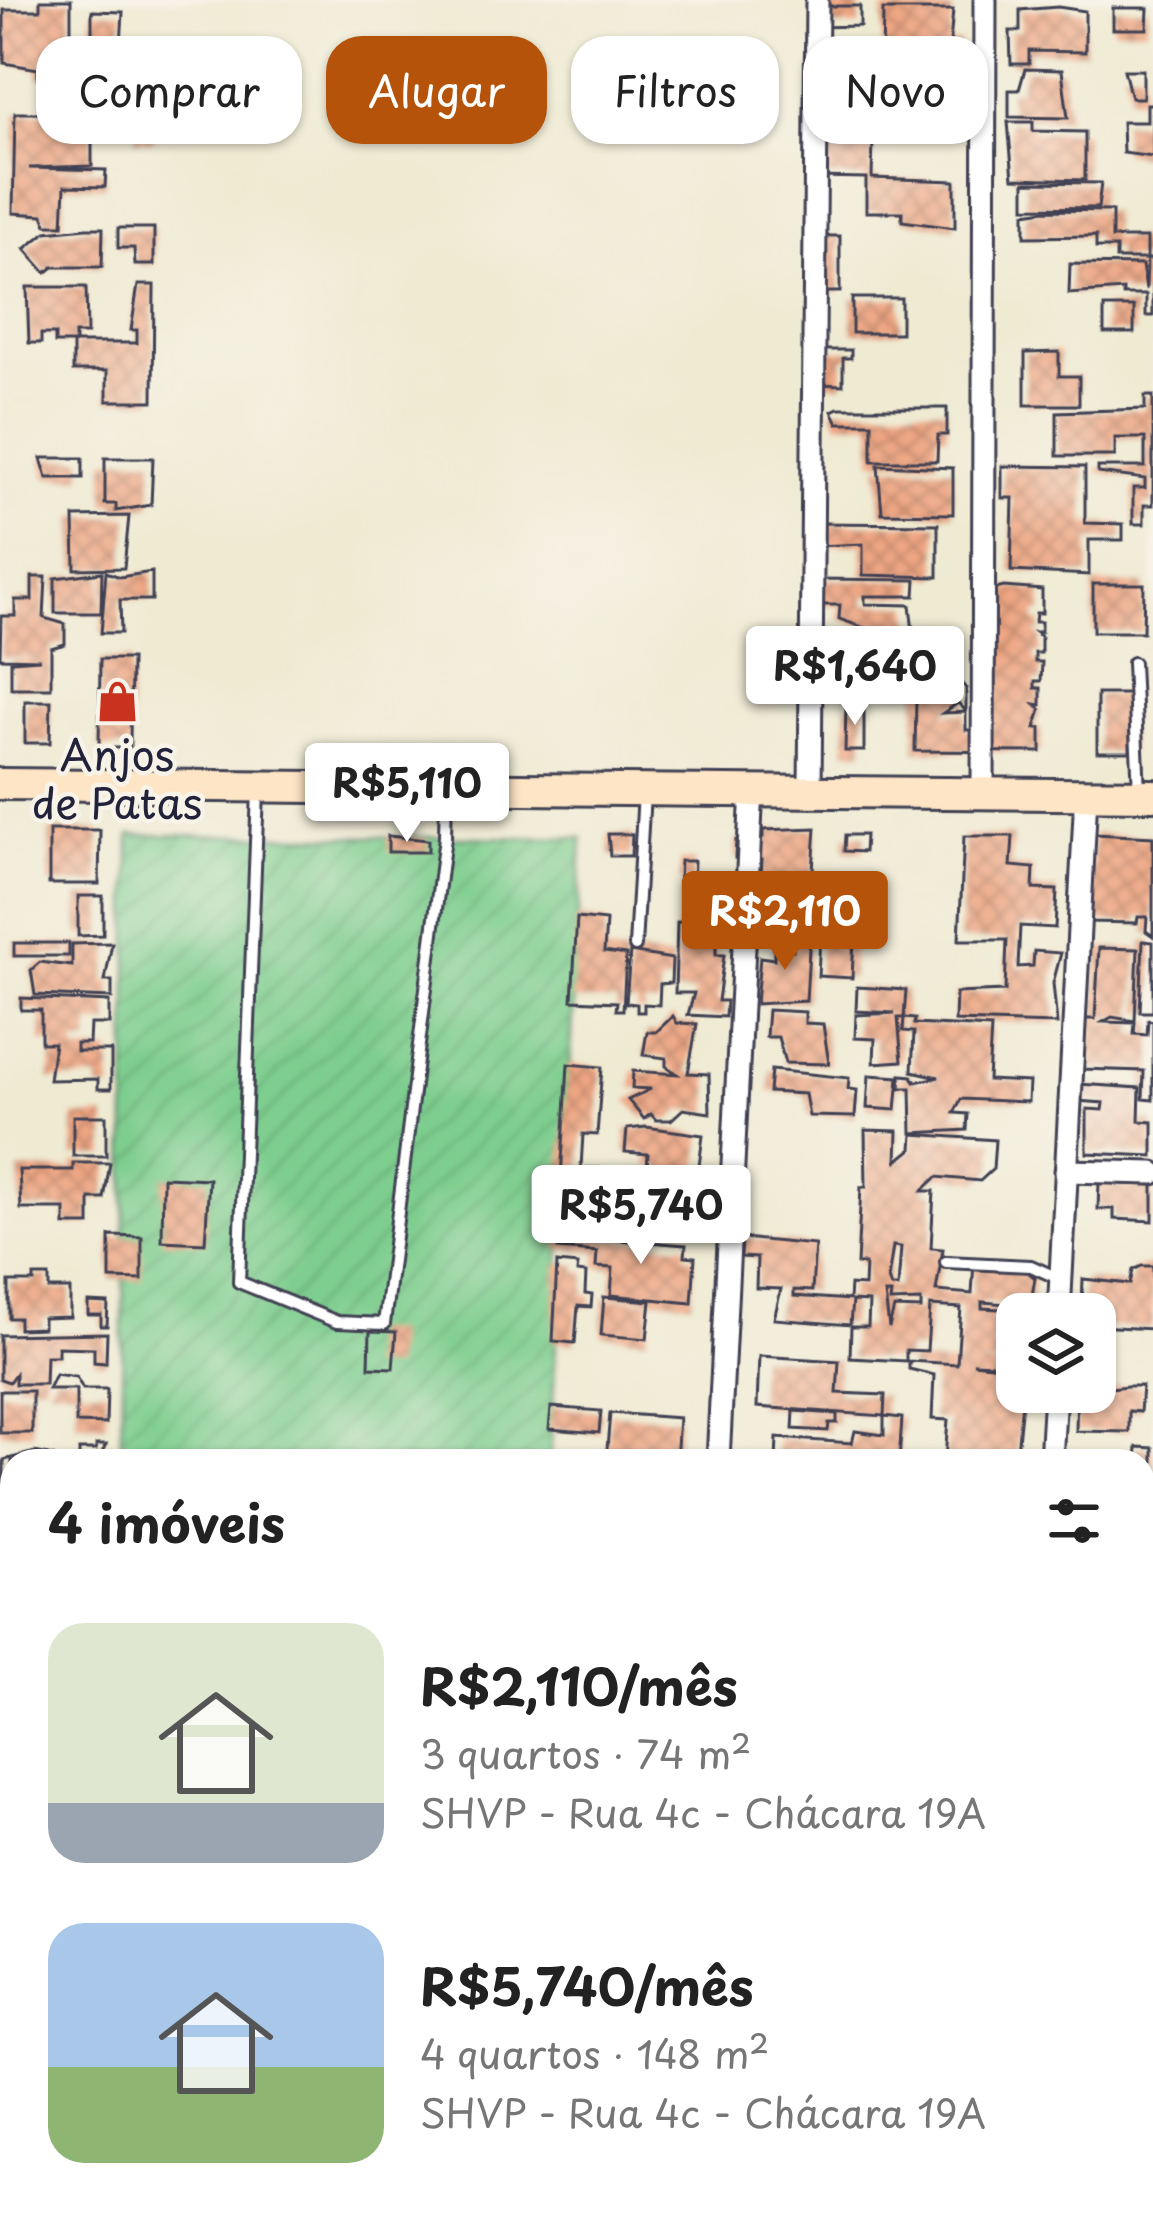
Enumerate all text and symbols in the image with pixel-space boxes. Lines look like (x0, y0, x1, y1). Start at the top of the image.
chip: Comprar (36, 36, 302, 144)
chip: Alugar (326, 36, 547, 144)
chip: Filtros (571, 36, 779, 144)
chip: Novo (803, 36, 988, 144)
pin: R$1,640 (744, 626, 966, 728)
text: R$1,640 (773, 635, 937, 694)
shop icon: Anjos de Patas (94, 679, 140, 725)
place label: Anjos de Patas (32, 722, 202, 833)
pin: R$5,110 (296, 743, 518, 845)
text: R$5,110 (332, 752, 482, 811)
pin: R$2,110 (674, 871, 896, 973)
text: R$2,110 (709, 880, 861, 939)
pin: R$5,740 (530, 1165, 752, 1267)
text: R$5,740 (559, 1174, 723, 1233)
map controls (996, 1293, 1116, 1413)
button: layers (996, 1293, 1116, 1413)
text: 4 imóveis (48, 1483, 285, 1560)
icon: filters (1041, 1488, 1107, 1554)
text: R$2,110/mês (420, 1646, 738, 1723)
icon: home (144, 1671, 288, 1815)
text: 3 quartos · 74 m² (420, 1723, 751, 1782)
text: SHVP - Rua 4c - Chácara 19A (420, 1782, 986, 1841)
text: R$5,740/mês (420, 1946, 754, 2023)
icon: home (144, 1971, 288, 2115)
text: 4 quartos · 148 m² (420, 2023, 769, 2082)
text: SHVP - Rua 4c - Chácara 19A (420, 2082, 986, 2141)

